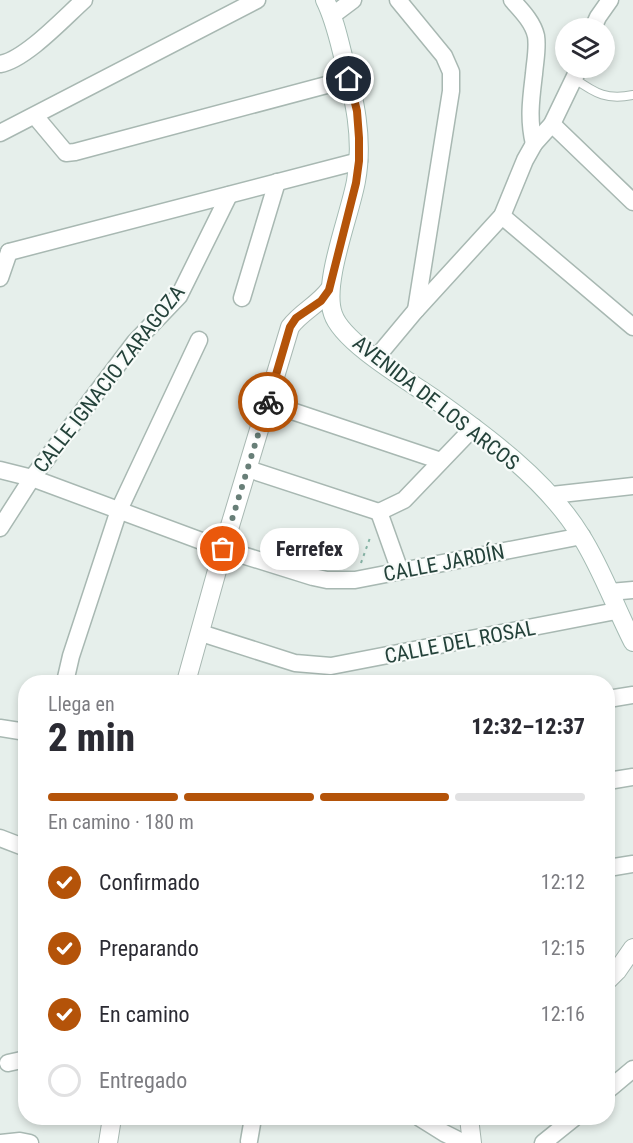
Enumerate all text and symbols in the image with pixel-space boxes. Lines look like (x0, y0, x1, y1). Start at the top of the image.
map controls (555, 18, 615, 78)
button: layers (555, 18, 615, 78)
pin (323, 53, 374, 104)
icon: home (332, 62, 365, 95)
street label: CALLE IGNACIO ZARAGOZA (28, 281, 190, 477)
street label: AVENIDA DE LOS ARCOS (348, 331, 524, 475)
courier (238, 372, 298, 432)
icon: bike (252, 386, 285, 419)
pin (197, 523, 248, 574)
callout: Ferrefex (259, 528, 358, 570)
icon: bag (206, 532, 239, 565)
text: Ferrefex (276, 537, 343, 561)
street label: CALLE JARDÍN (381, 540, 507, 586)
street label: CALLE DEL ROSAL (383, 616, 538, 668)
text: Llega en (48, 692, 115, 716)
text: 12:32–12:37 (471, 714, 585, 739)
text: 2 min (48, 715, 135, 761)
text: En camino · 180 m (48, 810, 194, 834)
icon: check (48, 866, 81, 899)
text: Confirmado (99, 870, 200, 895)
text: 12:12 (541, 870, 585, 894)
icon: check (48, 932, 81, 965)
text: Preparando (99, 936, 199, 961)
text: 12:15 (541, 936, 585, 960)
icon: check (48, 998, 81, 1031)
text: En camino (99, 1002, 190, 1027)
text: 12:16 (541, 1002, 585, 1026)
text: Entregado (99, 1068, 187, 1093)

